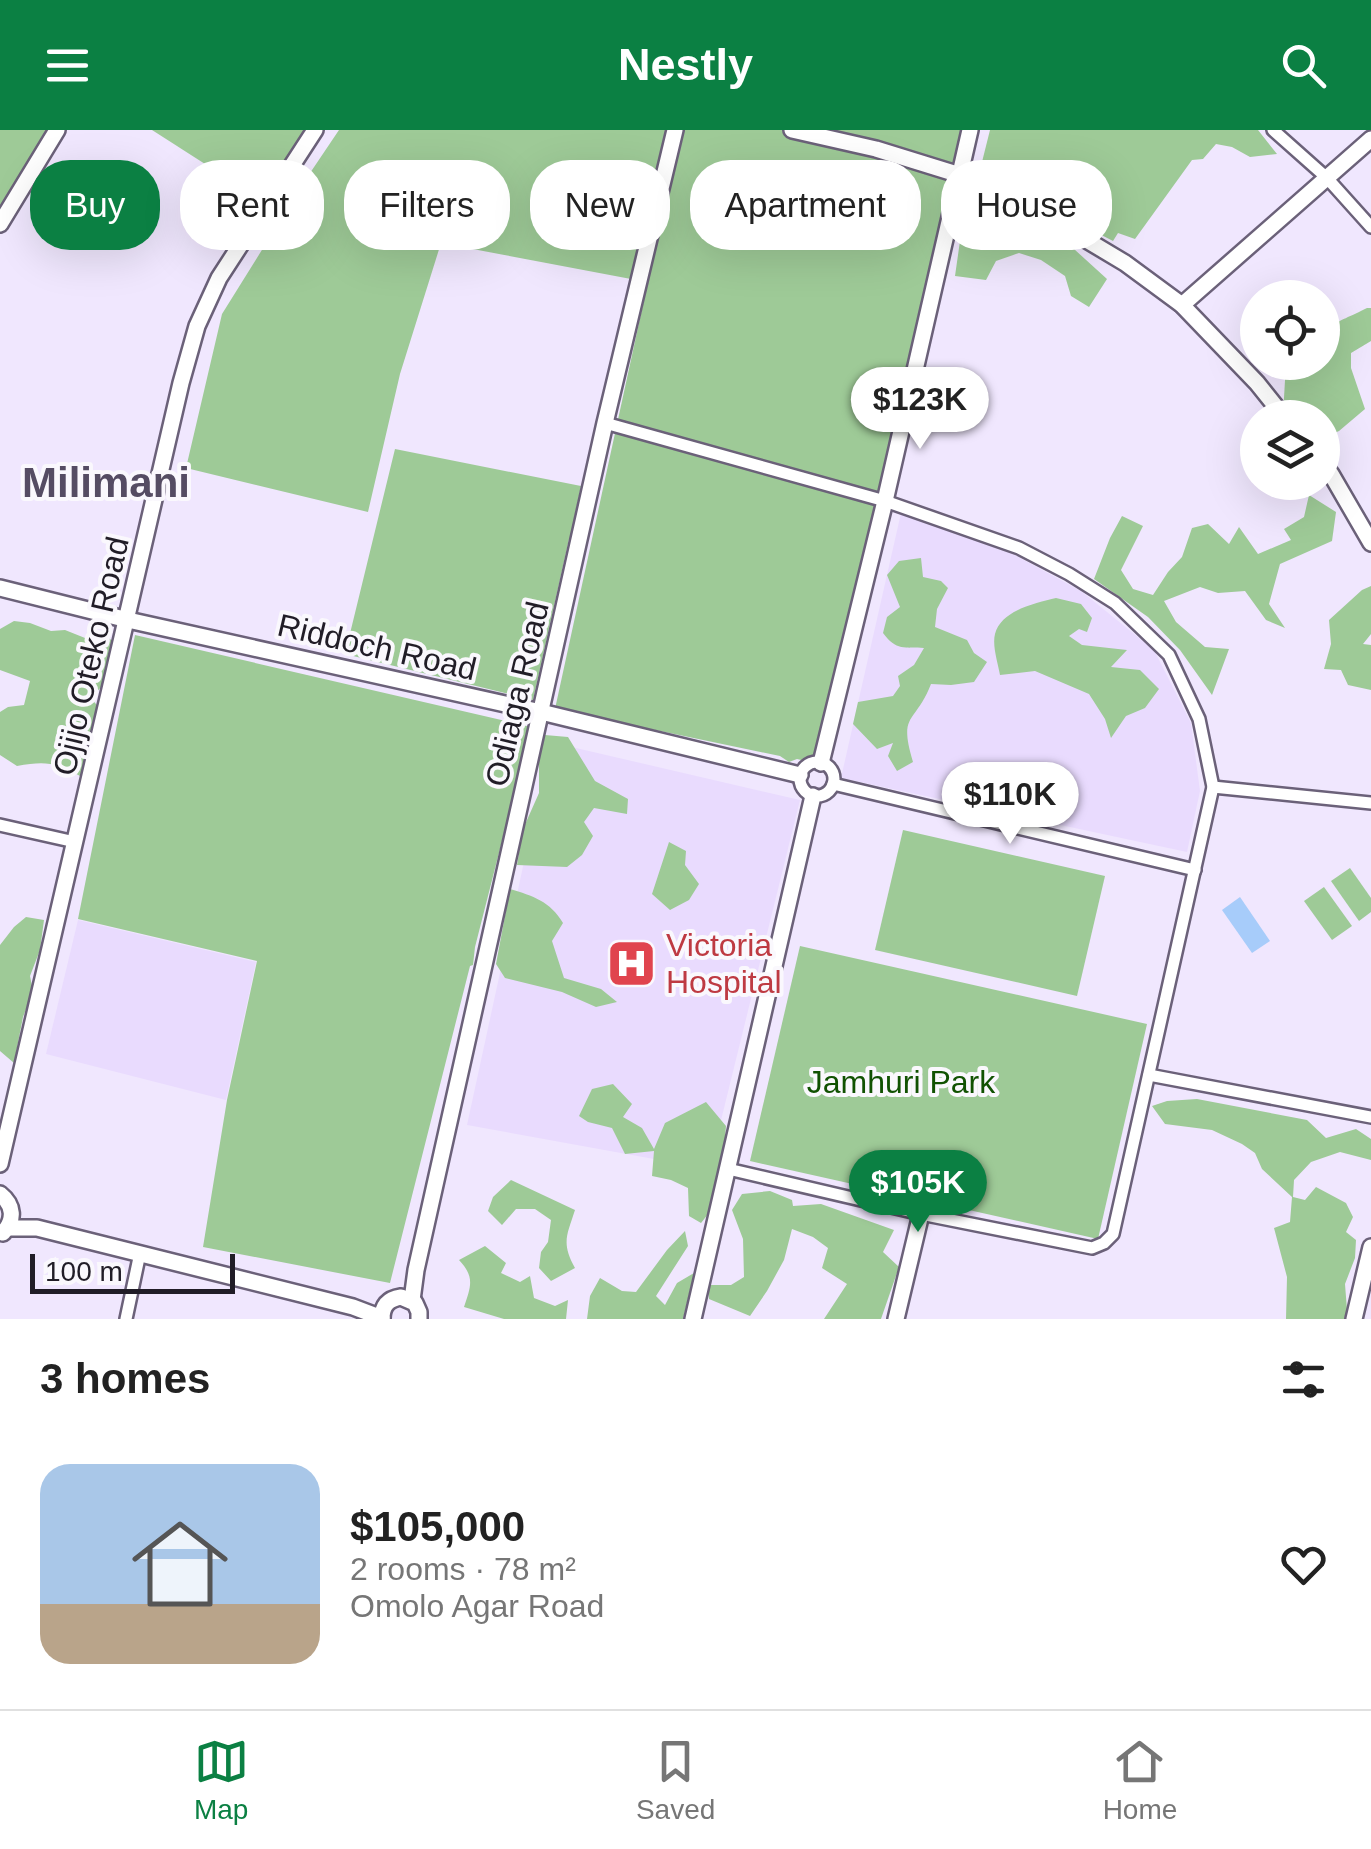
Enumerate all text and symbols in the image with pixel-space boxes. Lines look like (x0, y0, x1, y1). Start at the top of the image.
icon: menu (40, 38, 95, 93)
icon: search (1276, 38, 1331, 93)
text: Nestly (618, 39, 753, 90)
chip: Buy (30, 160, 160, 250)
chip: Rent (180, 160, 324, 250)
chip: Filters (344, 160, 510, 250)
chip: New (530, 160, 670, 250)
chip: Apartment (690, 160, 921, 250)
chip: House (941, 160, 1112, 250)
map controls (1240, 280, 1340, 500)
button: locate (1240, 280, 1340, 380)
pin: $123K (850, 367, 990, 452)
text: $123K (873, 381, 967, 417)
button: layers (1240, 400, 1340, 500)
district label: Milimani (22, 459, 190, 506)
street label: Ojijo Oteko Road (46, 533, 136, 779)
street label: Odiaga Road (478, 598, 556, 790)
street label: Riddoch Road (274, 607, 480, 687)
pin: $110K (940, 762, 1080, 847)
text: $110K (964, 776, 1056, 812)
place label: Victoria Hospital (666, 927, 782, 1000)
hospital icon: Victoria Hospital (605, 937, 657, 989)
park label: Jamhuri Park (807, 1064, 996, 1100)
pin: $105K (848, 1150, 988, 1235)
text: $105K (871, 1164, 965, 1200)
scale bar (30, 1249, 235, 1294)
text: 100 m (45, 1256, 123, 1287)
icon: filters (1276, 1352, 1331, 1407)
text: 3 homes (40, 1355, 210, 1402)
text: $105,000 (350, 1503, 525, 1550)
icon: home (120, 1504, 240, 1624)
icon: heart (1276, 1537, 1331, 1592)
text: 2 rooms · 78 m² (350, 1551, 576, 1587)
text: Omolo Agar Road (350, 1588, 604, 1624)
tab: Map (194, 1734, 249, 1826)
tab: Saved (636, 1734, 715, 1826)
tab: Home (1103, 1734, 1177, 1826)

